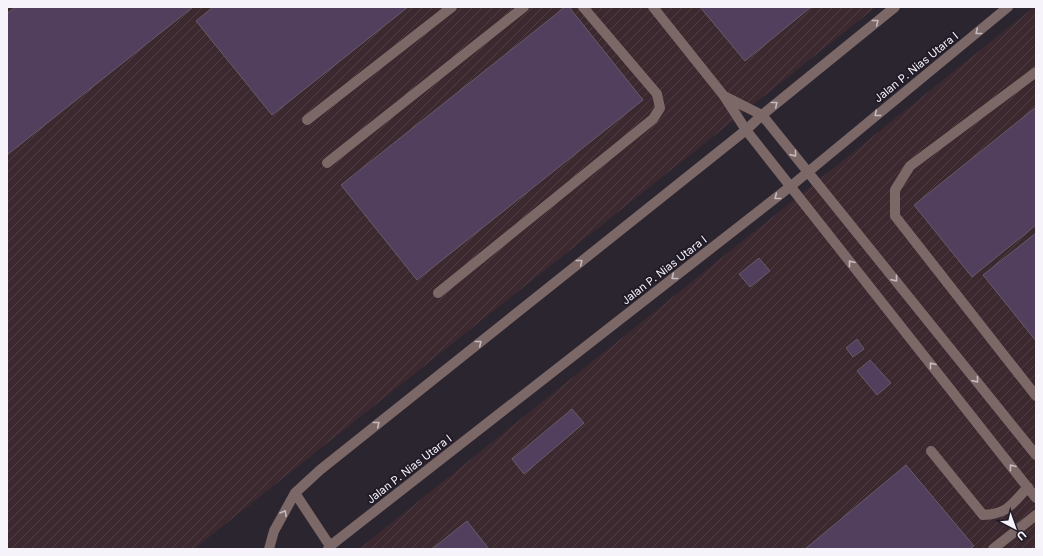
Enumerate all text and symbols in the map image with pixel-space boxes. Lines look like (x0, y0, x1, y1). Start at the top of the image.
one-way arrow (872, 20, 879, 27)
one-way arrow (975, 27, 982, 34)
street label: Jalan P. Nias Utara I (871, 29, 961, 105)
one-way arrow (771, 102, 778, 109)
one-way arrow (875, 110, 882, 117)
one-way arrow (789, 149, 796, 156)
one-way arrow (774, 192, 781, 199)
street label: Jalan P. Nias Utara I (619, 232, 709, 308)
one-way arrow (576, 260, 583, 267)
one-way arrow (849, 260, 856, 267)
one-way arrow (672, 272, 679, 279)
one-way arrow (890, 275, 897, 282)
one-way arrow (474, 341, 481, 348)
one-way arrow (929, 363, 936, 370)
one-way arrow (971, 376, 978, 383)
one-way arrow (372, 422, 379, 429)
street label: Jalan P. Nias Utara I (364, 431, 454, 507)
one-way arrow (1010, 465, 1017, 472)
north arrow (995, 508, 1035, 548)
one-way arrow (279, 510, 286, 517)
text: U (1014, 528, 1029, 543)

